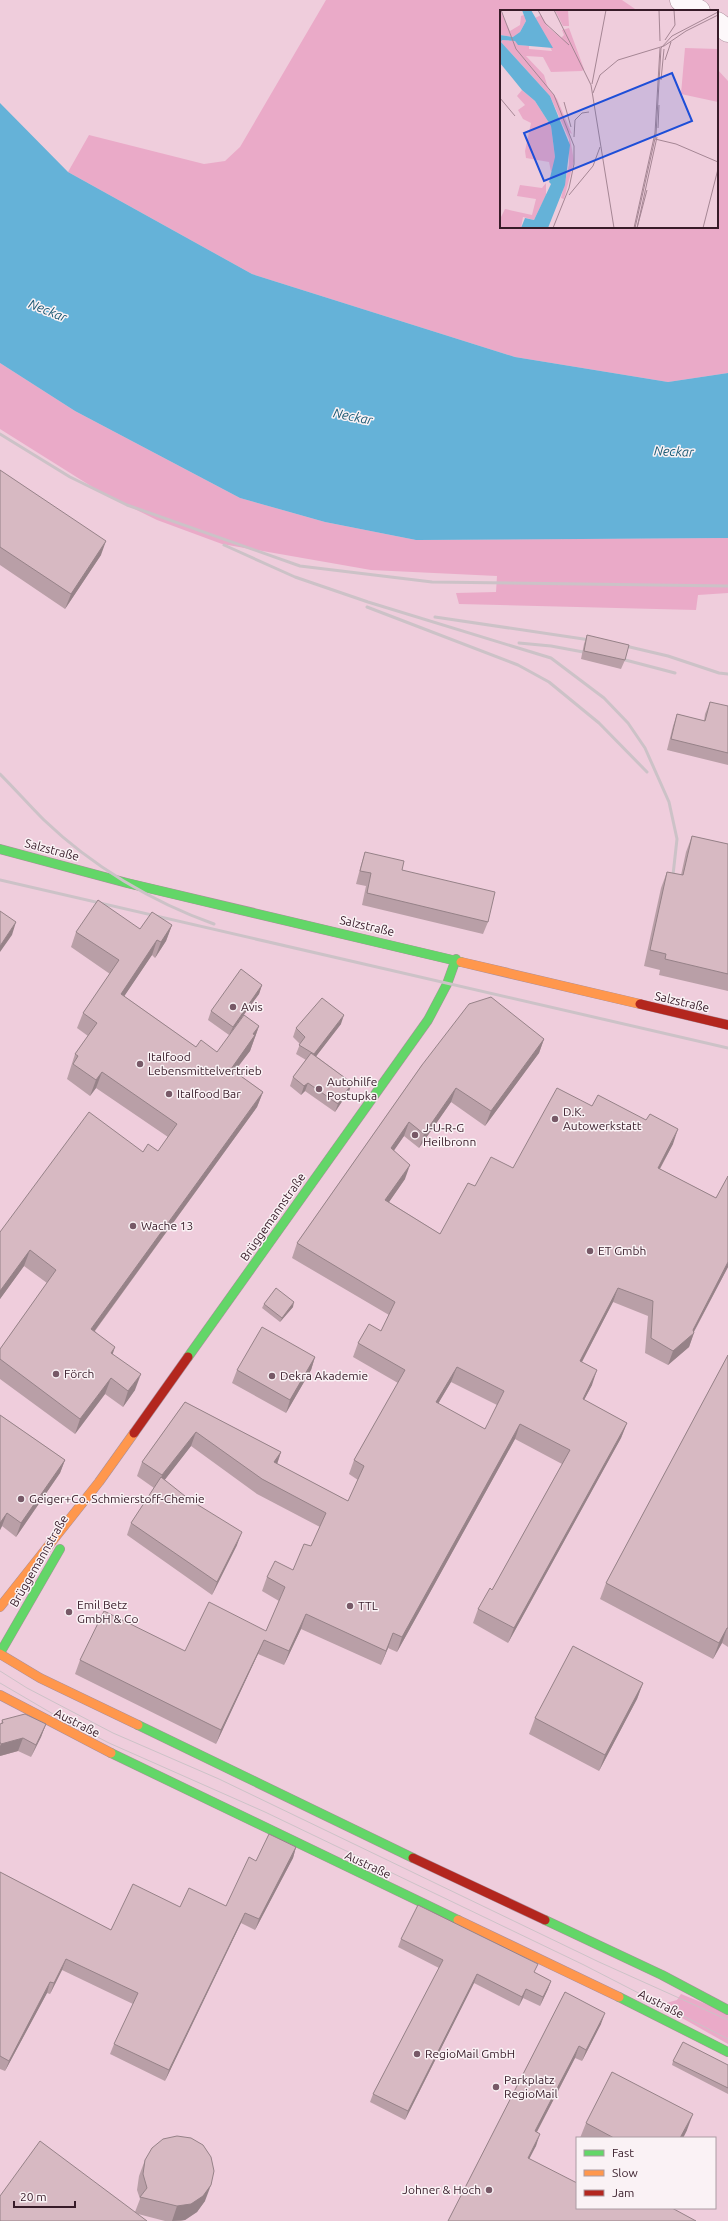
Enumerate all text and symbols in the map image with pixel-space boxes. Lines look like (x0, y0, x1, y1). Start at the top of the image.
inset map (500, 10, 718, 228)
water label: Neckar (27, 296, 70, 324)
water label: Neckar (332, 405, 375, 427)
water label: Neckar (654, 443, 695, 459)
street label: Salzstraße (24, 836, 81, 863)
street label: Salzstraße (339, 913, 396, 938)
street label: Salzstraße (654, 989, 711, 1014)
place label: Avis (241, 1000, 263, 1013)
marker: Avis (228, 1002, 238, 1012)
place label: Italfood Lebensmittelvertrieb (148, 1050, 262, 1077)
marker: Italfood Lebensmittelvertrieb (135, 1059, 145, 1069)
place label: Autohilfe Postupka (327, 1075, 377, 1102)
marker: Autohilfe Postupka (314, 1084, 324, 1094)
place label: Italfood Bar (177, 1087, 241, 1100)
marker: Italfood Bar (164, 1089, 174, 1099)
place label: D.K. Autowerkstatt (563, 1105, 642, 1132)
marker: D.K. Autowerkstatt (550, 1114, 560, 1124)
place label: J⁃U⁃R⁃G Heilbronn (423, 1121, 476, 1148)
marker: J⁃U⁃R⁃G Heilbronn (410, 1130, 420, 1140)
street label: Brüggemannstraße (237, 1170, 308, 1263)
place label: Wache 13 (141, 1219, 193, 1232)
marker: Wache 13 (128, 1221, 138, 1231)
place label: ET Gmbh (598, 1244, 646, 1257)
marker: ET Gmbh (585, 1246, 595, 1256)
place label: Förch (64, 1367, 94, 1380)
marker: Förch (51, 1369, 61, 1379)
place label: Dekra Akademie (280, 1369, 368, 1382)
marker: Dekra Akademie (267, 1371, 277, 1381)
place label: Geiger+Co. Schmierstoff-Chemie (29, 1492, 205, 1505)
marker: Geiger+Co. Schmierstoff-Chemie (16, 1494, 26, 1504)
street label: Brüggemannstraße (7, 1512, 70, 1609)
place label: Emil Betz GmbH & Co (77, 1598, 138, 1625)
place label: TTL (358, 1599, 378, 1612)
marker: TTL (345, 1601, 355, 1611)
marker: Emil Betz GmbH & Co (64, 1607, 74, 1617)
street label: Austraße (52, 1706, 102, 1740)
street label: Austraße (343, 1848, 393, 1881)
street label: Austraße (636, 1987, 686, 2021)
place label: RegioMail GmbH (425, 2047, 515, 2060)
marker: RegioMail GmbH (412, 2049, 422, 2059)
place label: Parkplatz RegioMail (504, 2073, 558, 2100)
marker: Parkplatz RegioMail (491, 2082, 501, 2092)
legend (576, 2137, 716, 2209)
text: Fast (612, 2146, 634, 2159)
text: Slow (612, 2166, 638, 2179)
scale bar (14, 2183, 75, 2209)
place label: Johner & Hoch (402, 2183, 481, 2196)
marker: Johner & Hoch (484, 2185, 494, 2195)
text: Jam (612, 2186, 634, 2199)
text: 20 m (20, 2190, 47, 2203)

